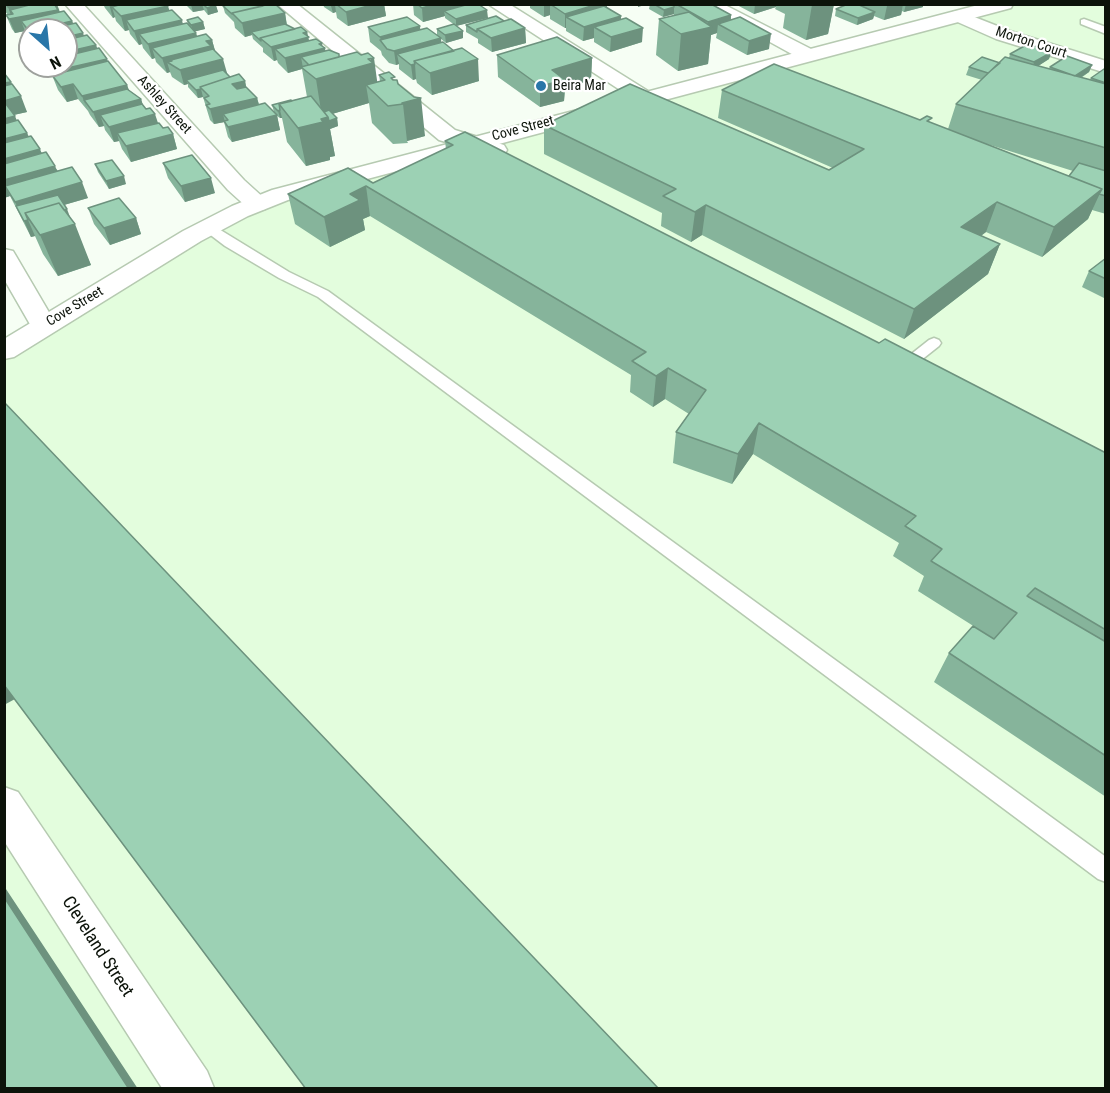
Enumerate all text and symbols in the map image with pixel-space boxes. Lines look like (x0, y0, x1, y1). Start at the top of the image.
north arrow (18, 18, 78, 78)
street label: Morton Court (993, 24, 1069, 62)
text: N (47, 52, 64, 73)
street label: Ashley Street (133, 72, 195, 138)
place label: Beira Mar (553, 78, 606, 94)
marker: Beira Mar (534, 79, 548, 93)
street label: Cove Street (490, 113, 556, 145)
street label: Cove Street (44, 283, 106, 331)
street label: Cleveland Street (57, 893, 137, 1001)

